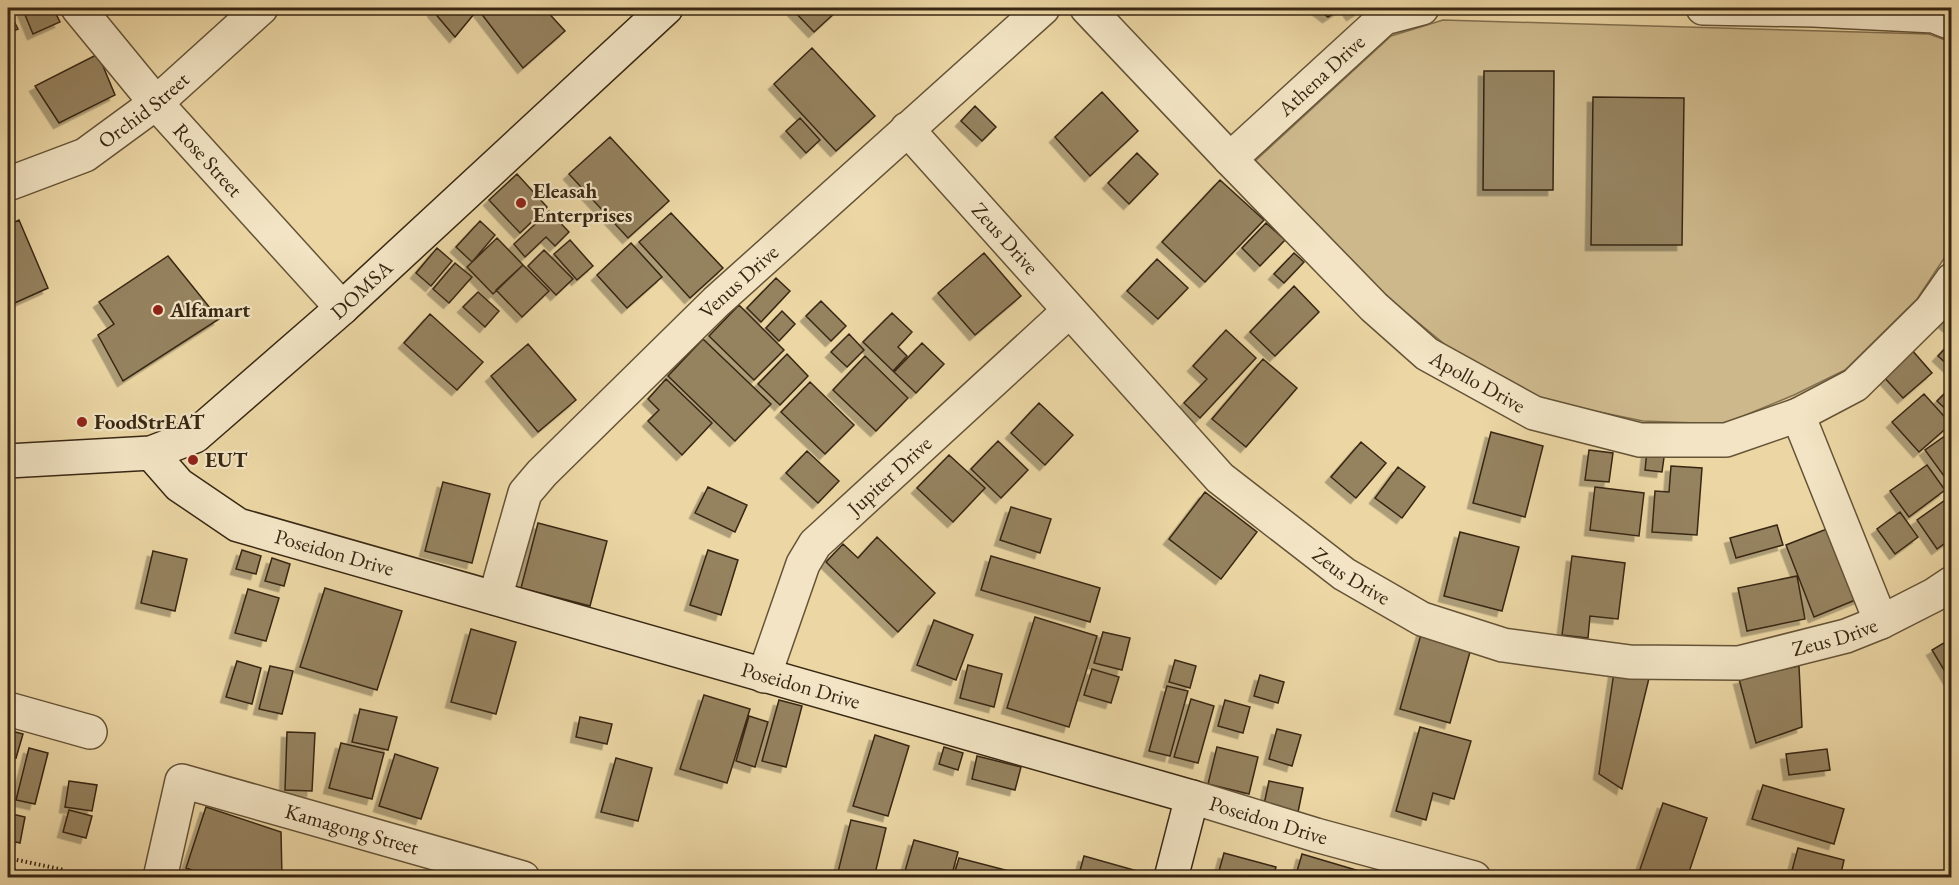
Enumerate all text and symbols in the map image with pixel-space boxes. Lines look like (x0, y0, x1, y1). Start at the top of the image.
street label: Athena Drive (1271, 28, 1370, 122)
street label: Orchid Street (92, 66, 195, 154)
street label: Rose Street (168, 117, 249, 203)
place label: Eleasah Enterprises (533, 177, 632, 228)
marker: Eleasah Enterprises (514, 196, 528, 210)
street label: Zeus Drive (966, 196, 1045, 280)
street label: Venus Drive (693, 238, 784, 324)
street label: DOMSA (325, 254, 398, 325)
place label: Alfamart (169, 296, 250, 323)
marker: Alfamart (151, 303, 165, 317)
street label: Apollo Drive (1424, 344, 1530, 419)
place label: FoodStrEAT (94, 408, 205, 435)
marker: FoodStrEAT (75, 415, 89, 429)
street label: Jupiter Drive (840, 430, 937, 522)
place label: EUT (205, 446, 248, 473)
marker: EUT (186, 453, 200, 467)
street label: Poseidon Drive (272, 522, 397, 582)
street label: Zeus Drive (1307, 541, 1395, 611)
street label: Zeus Drive (1789, 611, 1881, 662)
street label: Poseidon Drive (738, 655, 863, 715)
street label: Poseidon Drive (1206, 789, 1331, 851)
street label: Kamagong Street (282, 797, 422, 861)

